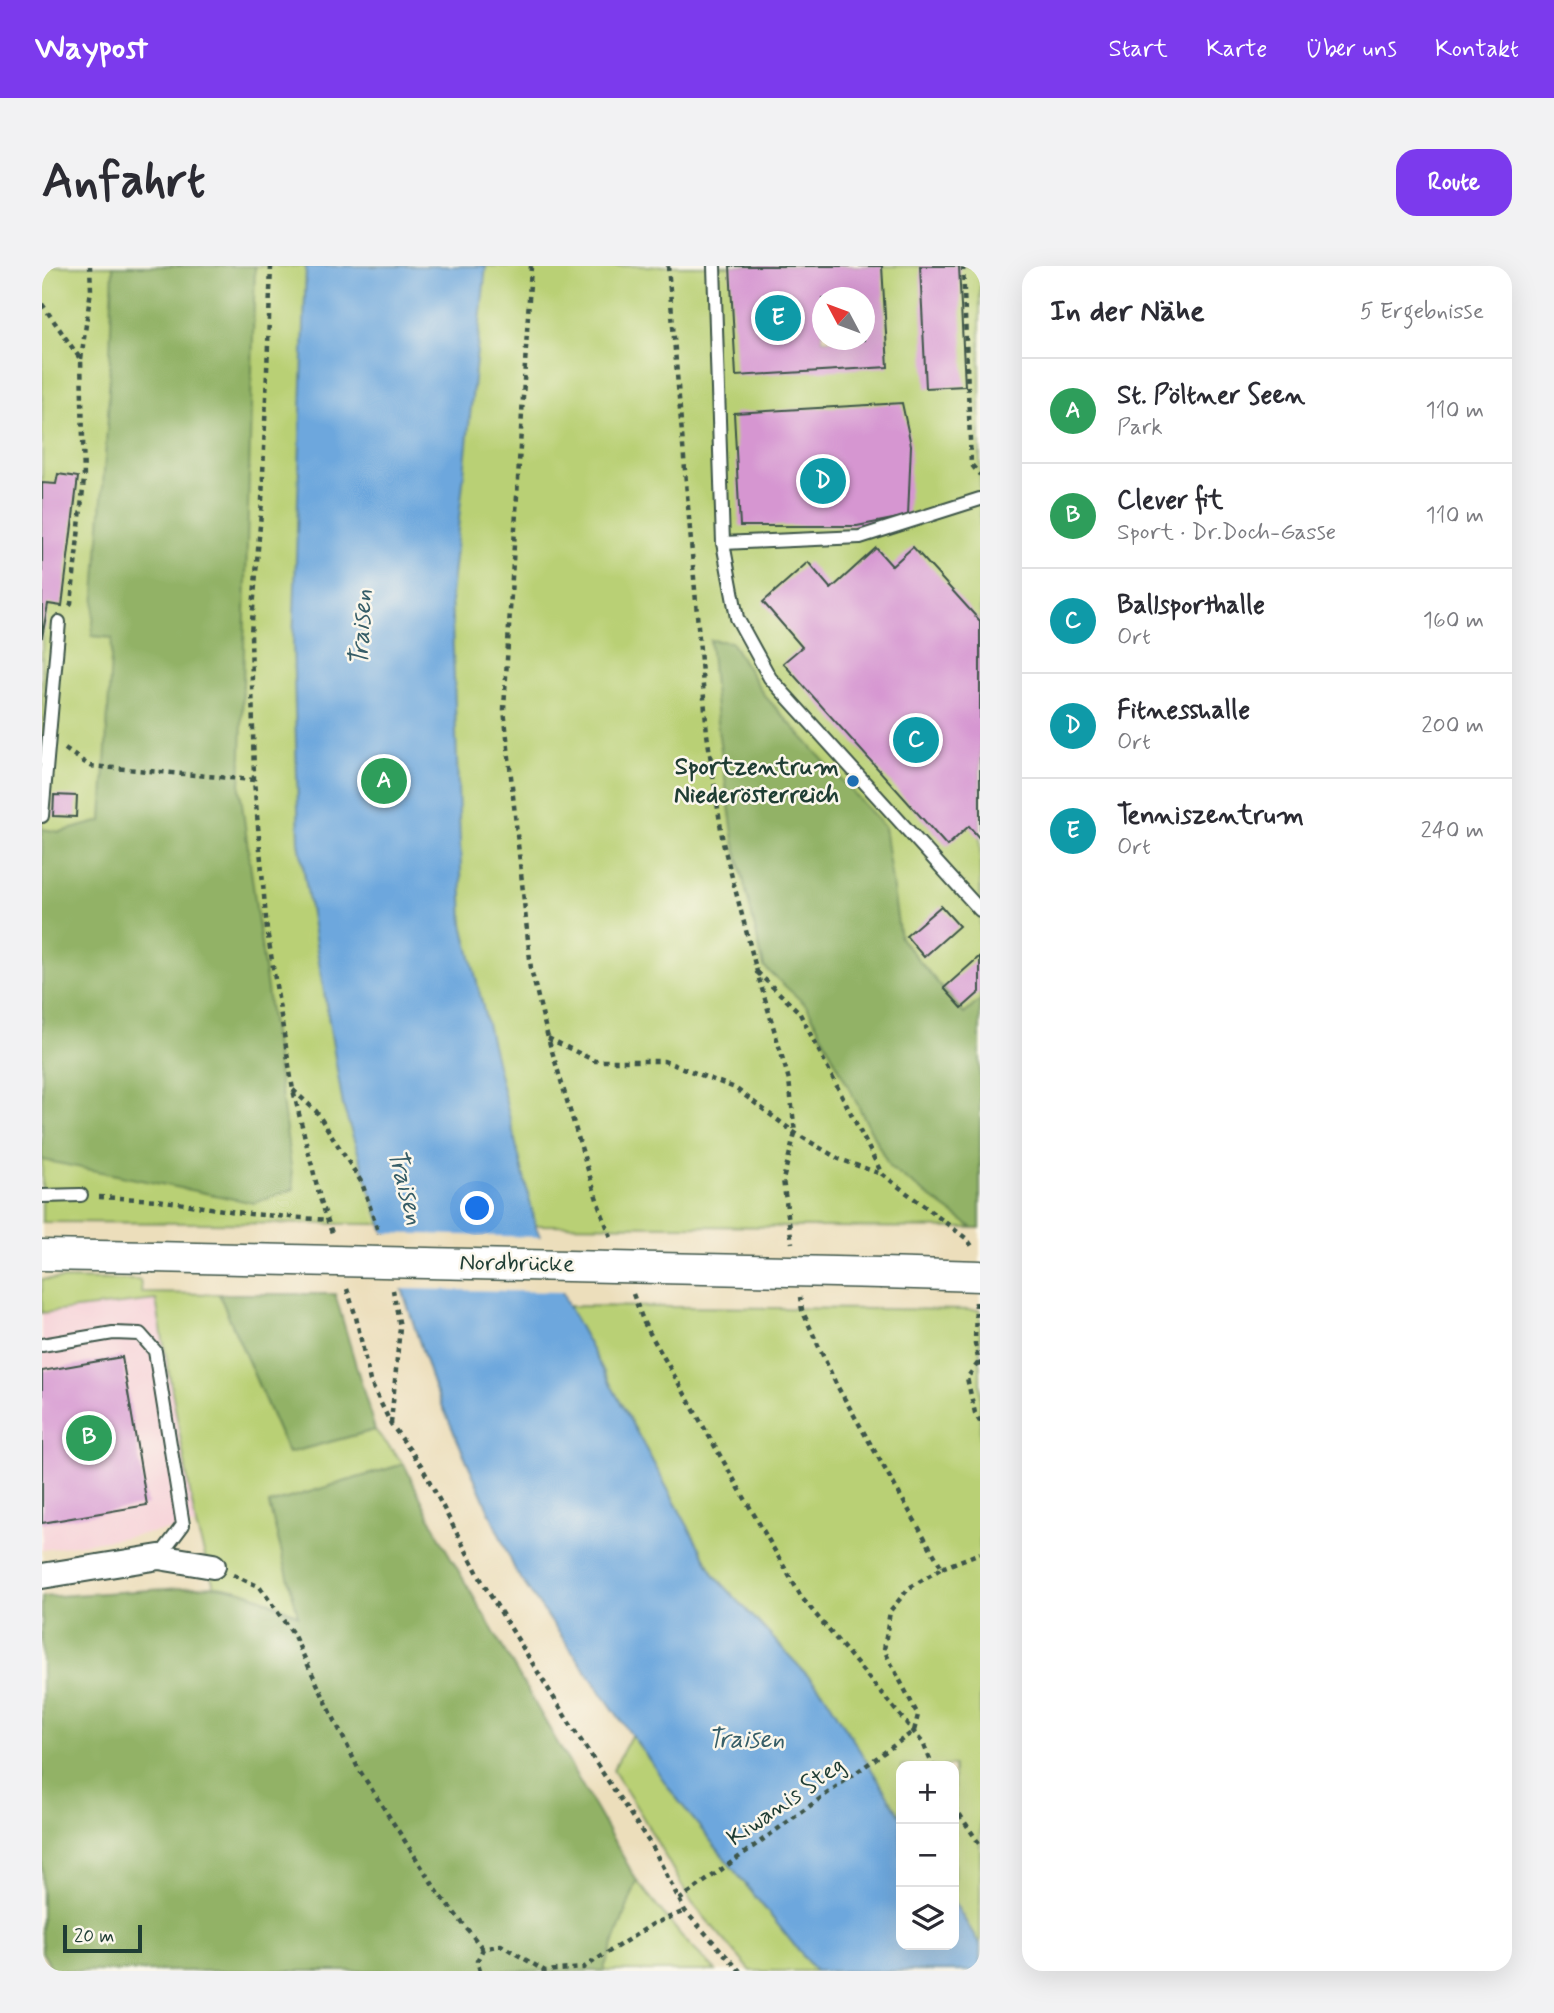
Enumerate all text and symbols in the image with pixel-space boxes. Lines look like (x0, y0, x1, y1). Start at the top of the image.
text: Waypost (35, 27, 148, 71)
text: Start (1108, 34, 1168, 65)
text: Karte (1206, 34, 1267, 65)
text: Über uns (1305, 34, 1397, 65)
text: Kontakt (1435, 34, 1519, 65)
button: Route (1396, 149, 1512, 216)
text: Anfahrt (42, 150, 205, 215)
north arrow (812, 287, 875, 350)
pin: E (755, 292, 801, 344)
text: In der Nähe (1050, 292, 1205, 331)
text: 5 Ergebnisse (1360, 297, 1484, 327)
text: St. Pöltner Seen (1117, 379, 1305, 413)
text: A (1065, 396, 1081, 426)
text: 110 m (1425, 396, 1484, 426)
text: Park (1117, 413, 1163, 443)
pin: D (800, 455, 846, 507)
text: Clever fit (1117, 484, 1223, 518)
text: B (1066, 501, 1080, 531)
text: 110 m (1425, 501, 1484, 531)
text: Sport · Dr.Doch-Gasse (1117, 518, 1336, 548)
water label: Traisen (343, 588, 381, 668)
text: Ballsporthalle (1117, 589, 1265, 623)
text: C (1065, 606, 1081, 636)
text: 160 m (1423, 606, 1484, 636)
text: Ort (1117, 623, 1151, 653)
text: Fitnesshalle (1117, 694, 1250, 728)
text: D (1065, 711, 1081, 741)
text: 200 m (1421, 711, 1484, 741)
pin: C (893, 714, 939, 766)
text: Ort (1117, 728, 1151, 758)
place label: Sportzentrum Niederösterreich (674, 752, 839, 811)
pin: A (361, 755, 407, 807)
marker: Sportzentrum Niederösterreich (845, 773, 861, 789)
text: Tenniszentrum (1117, 799, 1304, 833)
text: E (1066, 816, 1080, 846)
text: 240 m (1420, 816, 1484, 846)
text: Ort (1117, 833, 1151, 863)
water label: Traisen (379, 1145, 431, 1229)
your location (460, 1191, 494, 1225)
street label: Nordbrücke (459, 1247, 575, 1281)
pin: B (66, 1412, 112, 1464)
water label: Traisen (707, 1723, 785, 1757)
street label: Kiwanis Steg (721, 1750, 851, 1854)
map controls (896, 1761, 959, 1950)
button: + (896, 1761, 959, 1824)
button: − (896, 1824, 959, 1887)
button: layers (896, 1887, 959, 1950)
scale bar (63, 1922, 142, 1954)
text: 20 m (74, 1924, 114, 1949)

